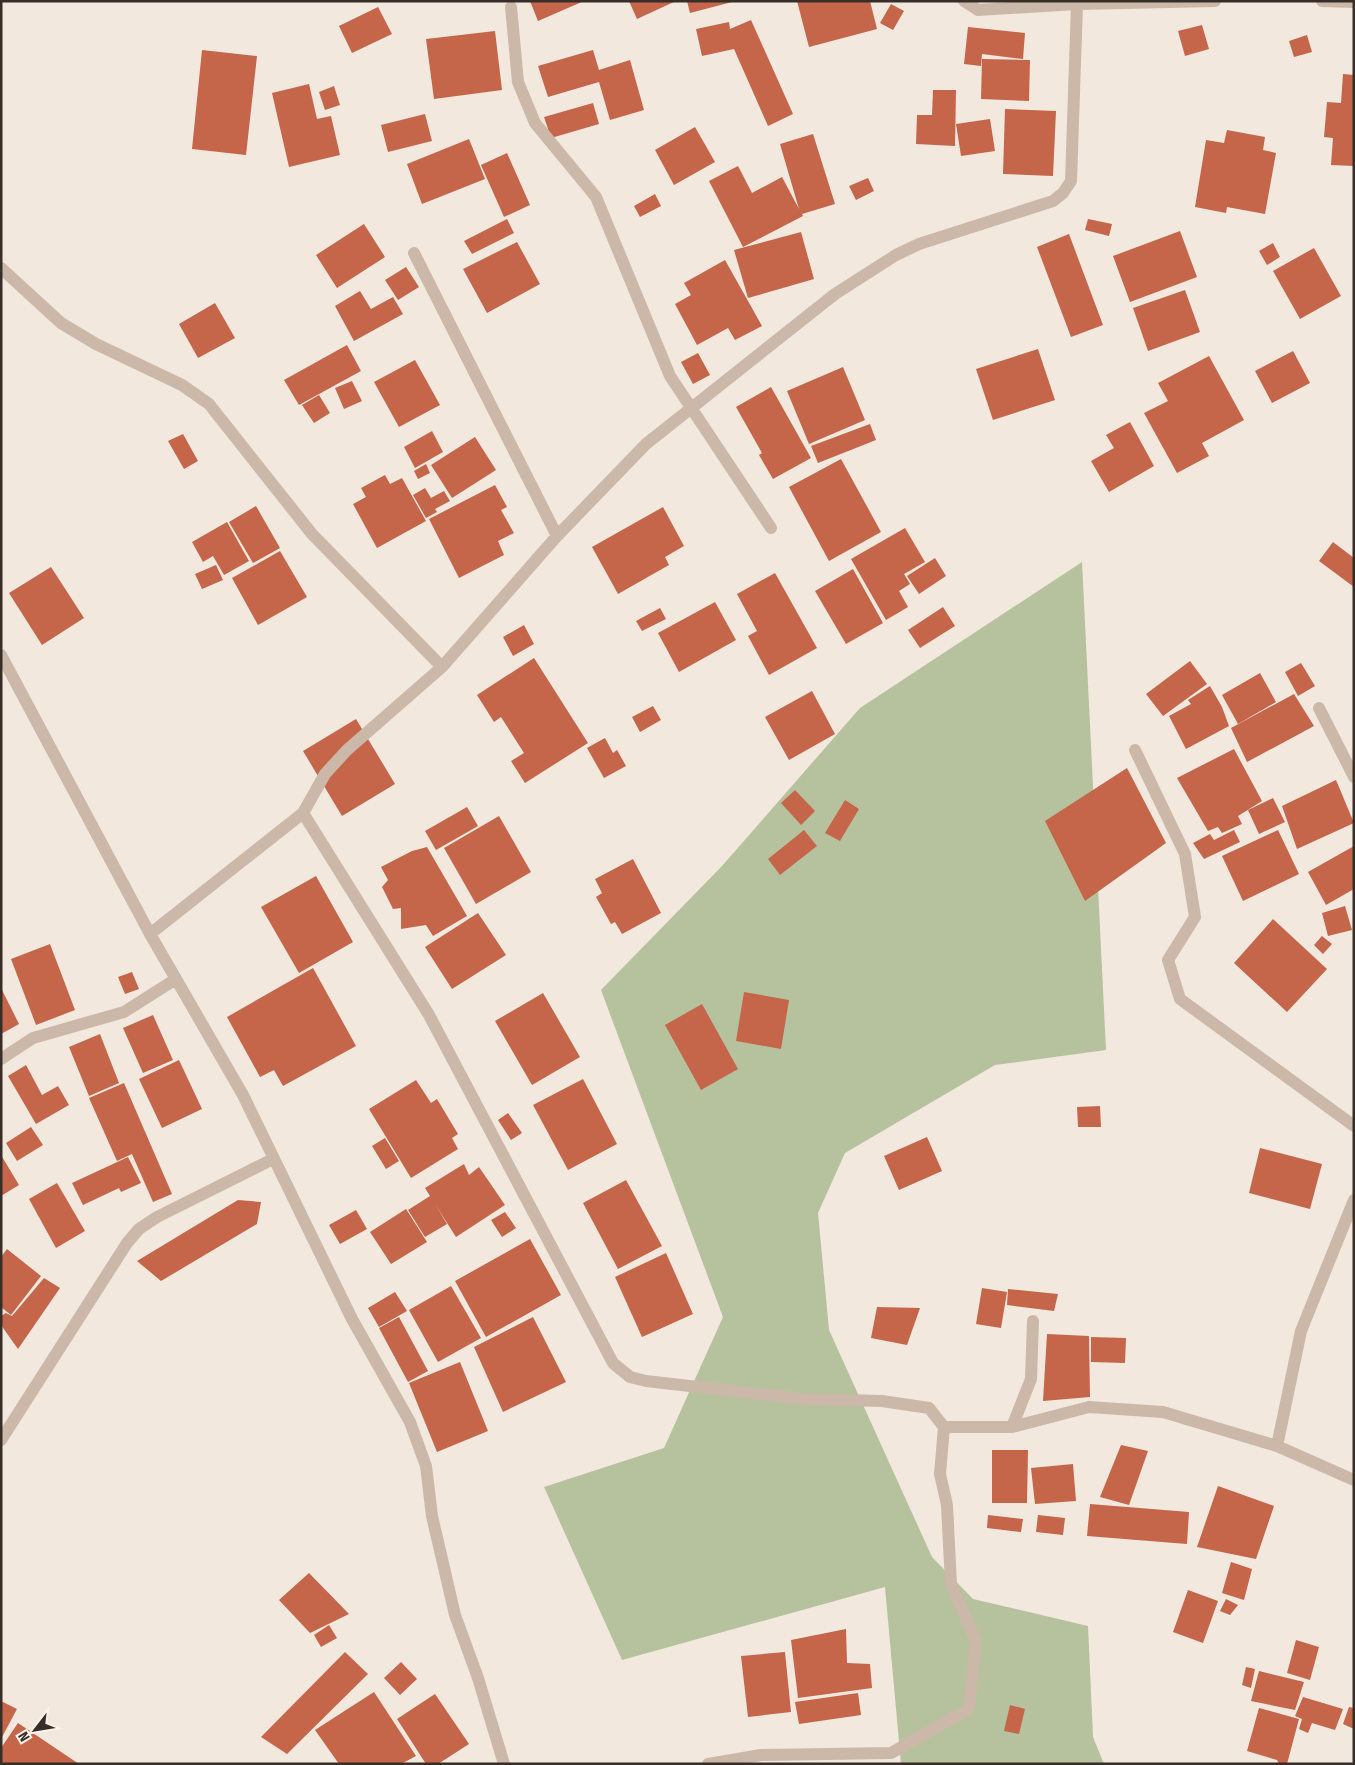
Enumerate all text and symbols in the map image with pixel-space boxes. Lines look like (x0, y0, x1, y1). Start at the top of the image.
north arrow (10, 1705, 60, 1755)
text: N (15, 1728, 34, 1744)

